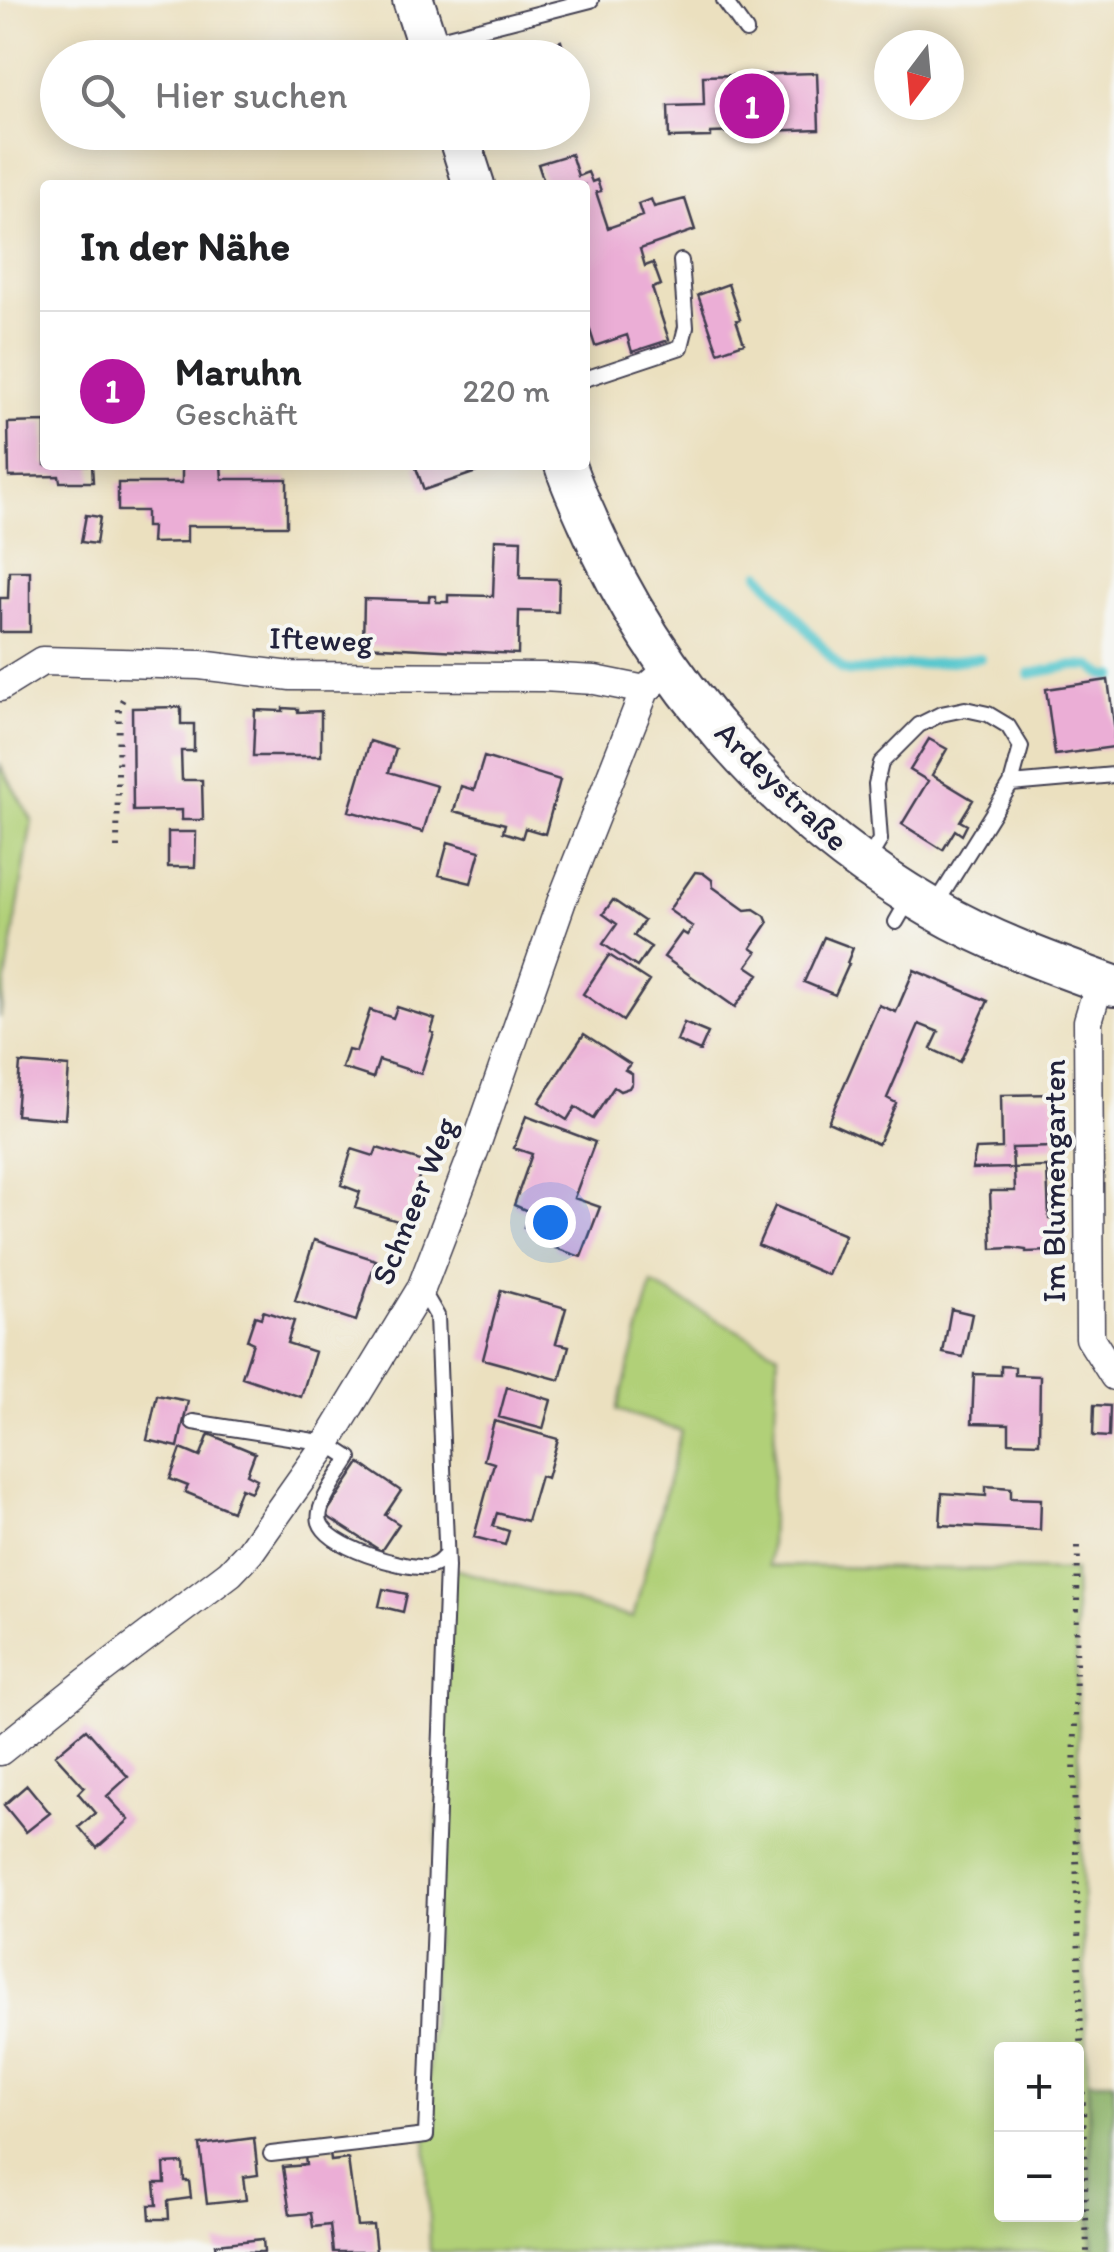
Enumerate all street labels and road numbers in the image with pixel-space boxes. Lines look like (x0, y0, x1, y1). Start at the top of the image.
street label: Ifteweg (268, 618, 374, 660)
street label: Ardeystraße (708, 713, 856, 859)
street label: Im Blumengarten (1035, 1059, 1073, 1303)
street label: Schneer Weg (363, 1111, 465, 1290)

